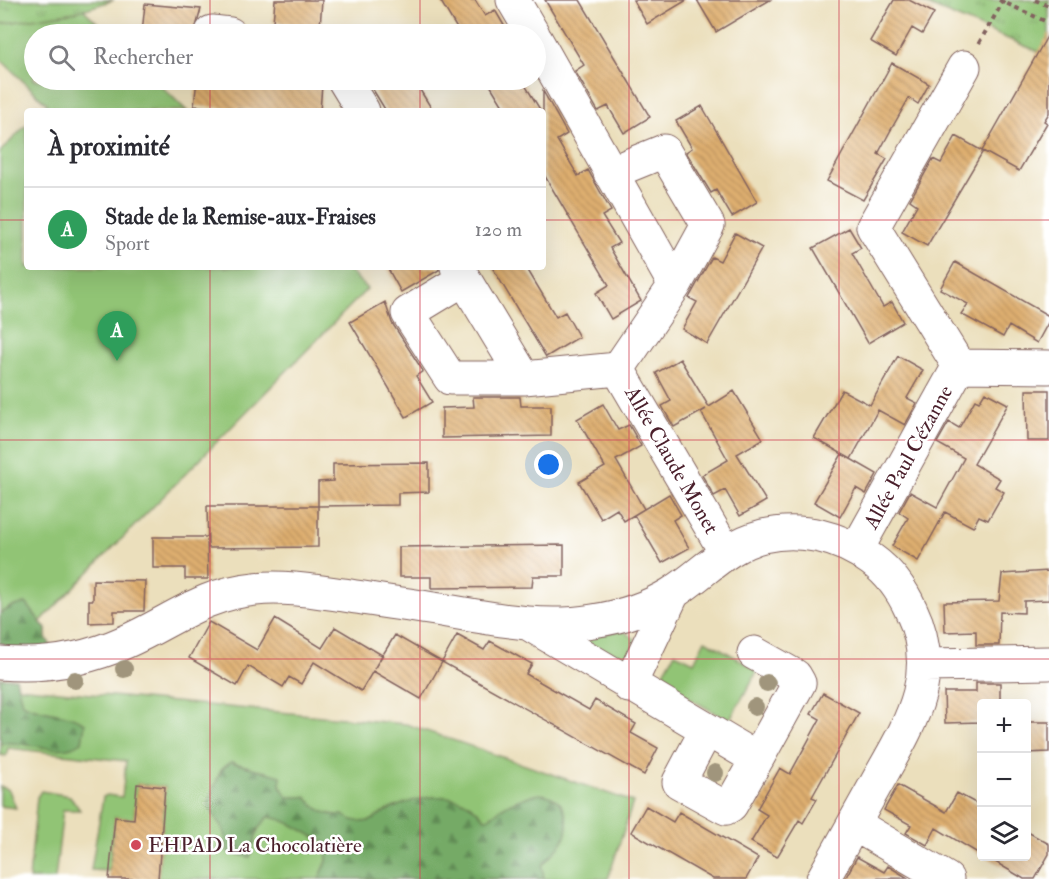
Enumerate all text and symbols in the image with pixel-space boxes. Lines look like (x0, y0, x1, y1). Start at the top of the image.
search box (24, 24, 546, 90)
icon: search (45, 41, 78, 74)
text: Rechercher (93, 43, 193, 71)
text: À proximité (48, 131, 170, 163)
text: Stade de la Remise-aux-Fraises (105, 203, 376, 231)
text: A (61, 217, 74, 242)
text: 120 m (475, 217, 522, 242)
text: Sport (105, 231, 150, 256)
pin: A (98, 312, 136, 361)
street label: Allée Paul Cézanne (857, 380, 959, 535)
street label: Allée Claude Monet (618, 381, 725, 539)
your location (534, 450, 563, 479)
map controls (977, 699, 1031, 861)
button: + (977, 699, 1031, 753)
button: − (977, 753, 1031, 807)
button: layers (977, 807, 1031, 861)
place label: EHPAD La Chocolatière (148, 832, 362, 859)
marker: EHPAD La Chocolatière (129, 838, 143, 852)

